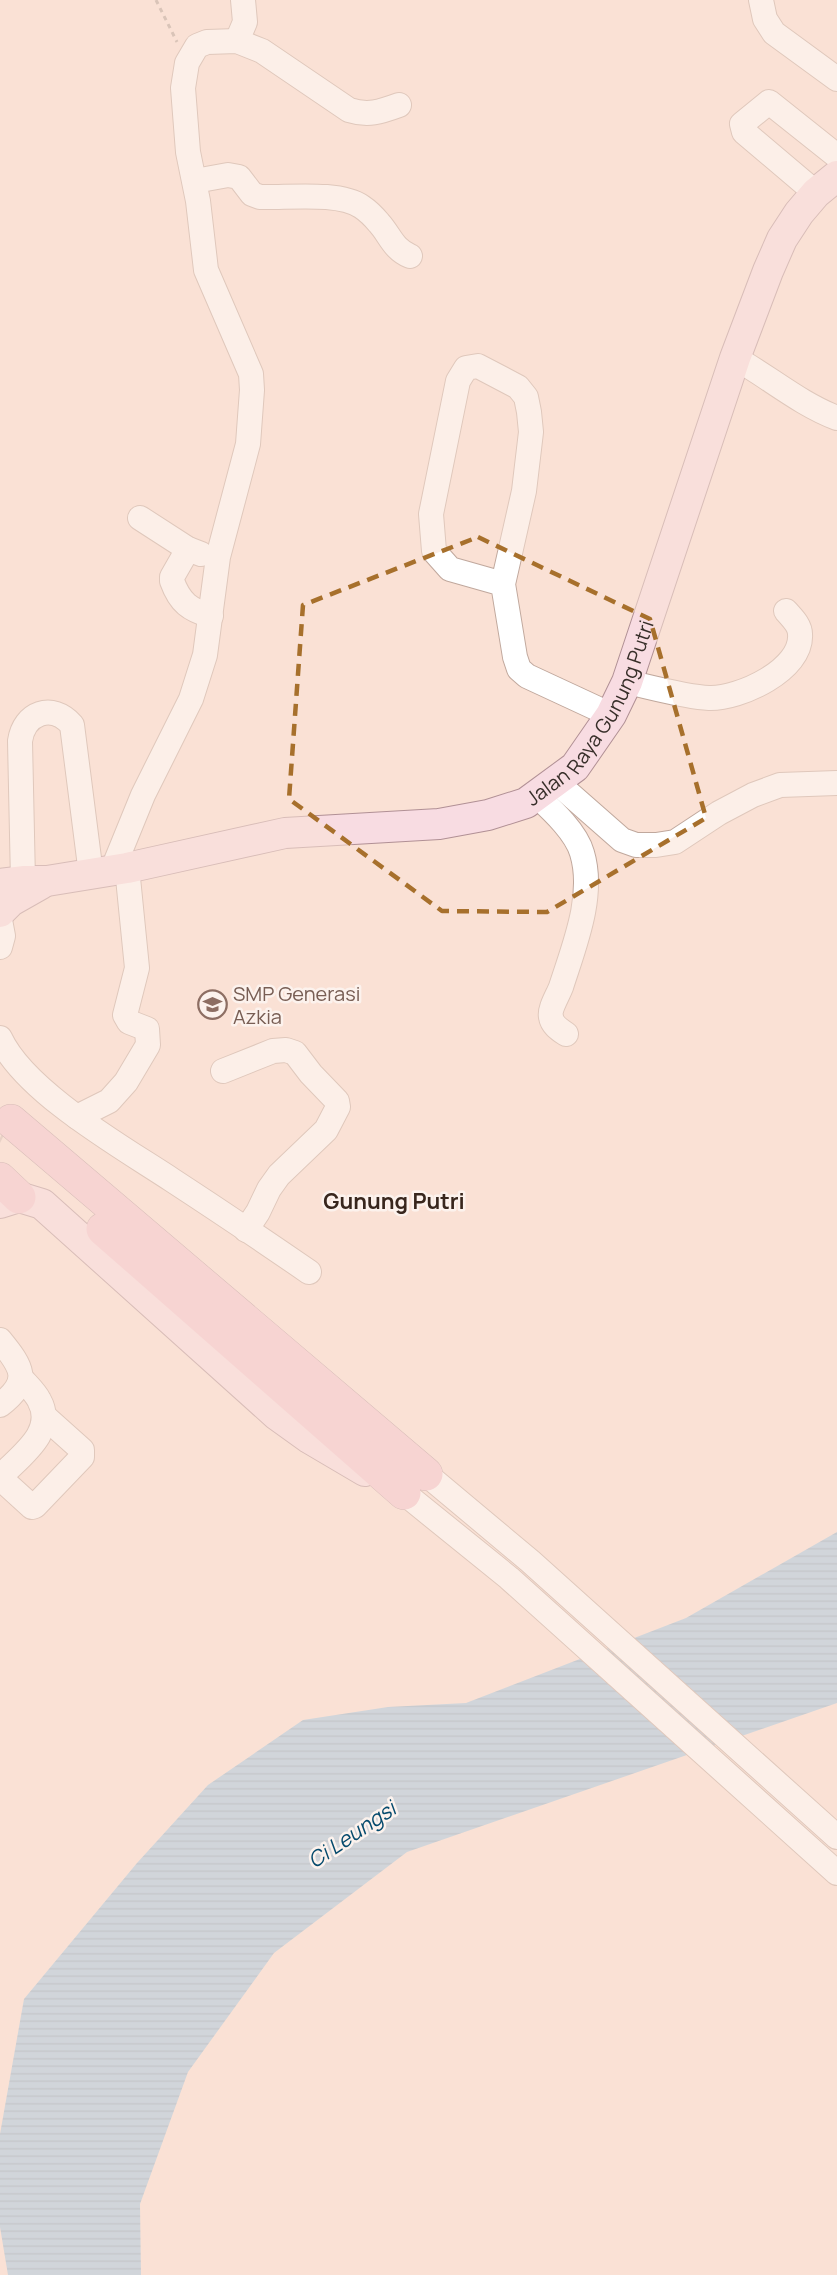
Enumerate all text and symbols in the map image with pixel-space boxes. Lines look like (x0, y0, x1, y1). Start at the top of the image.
street label: Jalan Raya Gunung Putri (520, 617, 660, 812)
place label: SMP Generasi Azkia (233, 980, 360, 1030)
school or university icon: SMP Generasi Azkia (196, 989, 228, 1021)
district label: Gunung Putri (323, 1186, 465, 1216)
water label: Ci Leungsi (302, 1793, 403, 1874)

